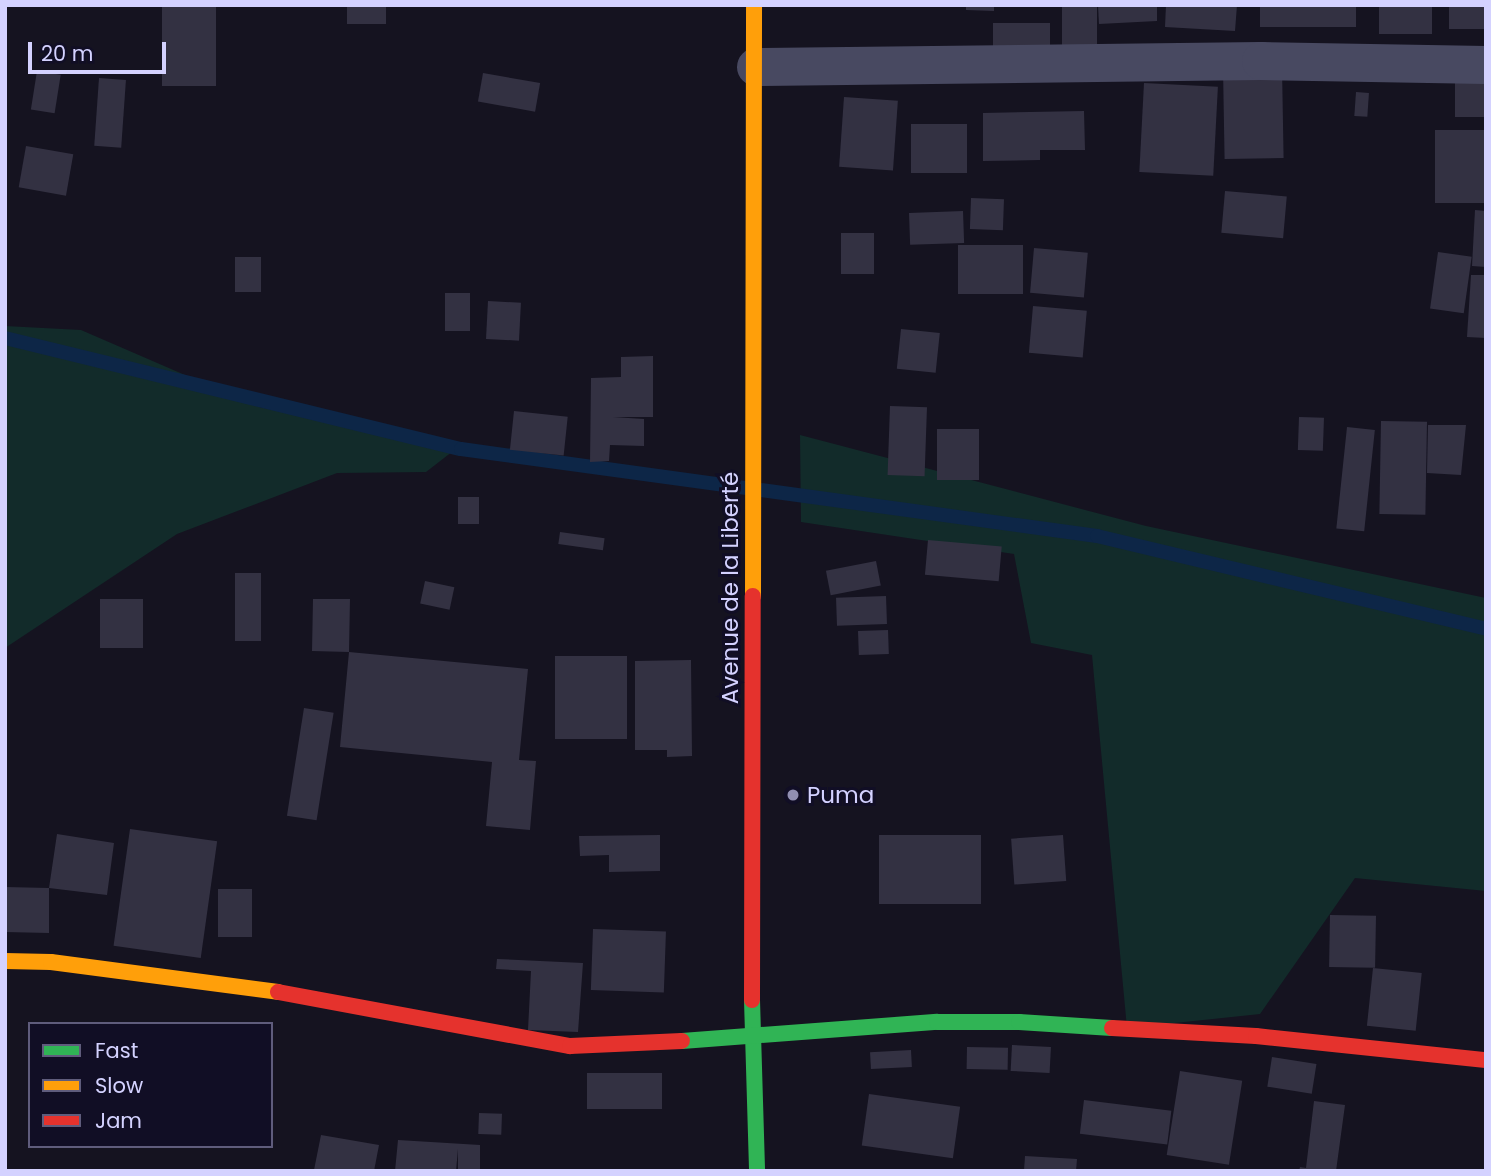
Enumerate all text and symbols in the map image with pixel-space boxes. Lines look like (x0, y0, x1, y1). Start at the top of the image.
scale bar (32, 28, 170, 72)
text: 20 m (41, 39, 94, 68)
street label: Avenue de la Liberté (716, 472, 744, 704)
place label: Puma (807, 781, 874, 809)
marker: Puma (785, 787, 801, 803)
legend (28, 1022, 273, 1148)
text: Fast (95, 1036, 138, 1065)
text: Slow (95, 1071, 143, 1100)
text: Jam (95, 1106, 142, 1135)

